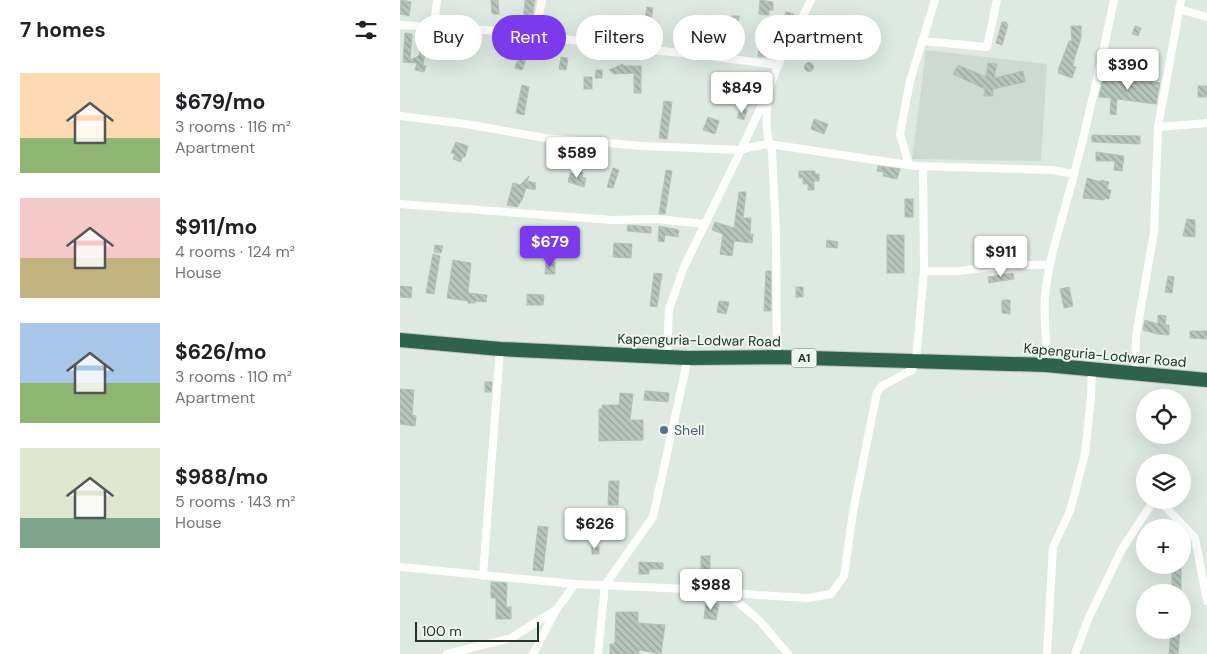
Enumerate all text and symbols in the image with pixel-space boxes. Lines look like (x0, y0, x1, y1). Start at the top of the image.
chip: Buy (415, 15, 482, 60)
chip: Rent (492, 15, 566, 60)
chip: Filters (576, 15, 663, 60)
chip: New (673, 15, 745, 60)
chip: Apartment (755, 15, 881, 60)
text: 7 homes (20, 16, 106, 44)
icon: filters (352, 16, 380, 44)
pin: $390 (1098, 48, 1158, 91)
text: $390 (1108, 54, 1148, 75)
pin: $849 (712, 72, 772, 114)
text: $849 (722, 77, 762, 98)
text: $679/mo (175, 88, 265, 116)
icon: home (60, 93, 120, 153)
text: 3 rooms · 116 m² (175, 116, 291, 137)
pin: $589 (547, 136, 607, 179)
text: Apartment (175, 137, 255, 158)
text: $589 (557, 142, 597, 163)
text: $911/mo (175, 213, 257, 241)
icon: home (60, 218, 120, 278)
pin: $679 (520, 226, 580, 268)
text: $679 (531, 231, 569, 252)
pin: $911 (971, 236, 1031, 278)
text: 4 rooms · 124 m² (175, 241, 295, 262)
text: $911 (985, 241, 1017, 262)
text: House (175, 262, 222, 283)
street label: Kapenguria-Lodwar Road (617, 330, 781, 350)
text: $626/mo (175, 338, 267, 366)
street label: Kapenguria-Lodwar Road (1023, 339, 1187, 371)
icon: home (60, 343, 120, 403)
road number: A1 (792, 348, 816, 368)
text: 3 rooms · 110 m² (175, 366, 292, 387)
text: Apartment (175, 387, 255, 408)
map controls (1136, 389, 1191, 639)
button: locate (1136, 389, 1191, 444)
place label: Shell (674, 421, 704, 439)
marker: Shell (658, 424, 670, 436)
button: layers (1136, 454, 1191, 509)
text: $988/mo (175, 463, 268, 491)
icon: home (60, 468, 120, 528)
text: 5 rooms · 143 m² (175, 491, 296, 512)
pin: $626 (565, 508, 625, 550)
text: House (175, 512, 222, 533)
text: $626 (575, 513, 615, 534)
button: + (1136, 519, 1191, 574)
pin: $988 (681, 568, 741, 611)
text: $988 (691, 574, 731, 595)
button: − (1136, 584, 1191, 639)
scale bar (415, 619, 539, 642)
text: 100 m (422, 622, 462, 640)

